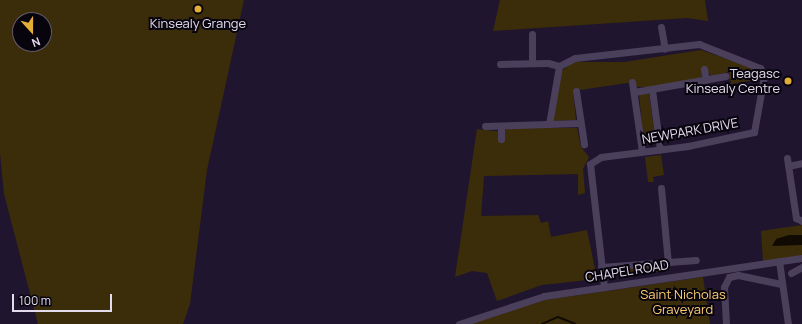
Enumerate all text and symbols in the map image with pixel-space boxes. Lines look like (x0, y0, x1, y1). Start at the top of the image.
marker: Kinsealy Grange (193, 4, 203, 14)
north arrow (12, 12, 52, 52)
place label: Kinsealy Grange (150, 15, 246, 31)
text: N (30, 34, 42, 51)
place label: Teagasc Kinsealy Centre (686, 66, 780, 97)
marker: Teagasc Kinsealy Centre (783, 76, 793, 86)
street label: NEWPARK DRIVE (641, 115, 739, 147)
street label: CHAPEL ROAD (584, 257, 670, 285)
scale bar (14, 286, 114, 312)
park label: Saint Nicholas Graveyard (640, 287, 726, 318)
text: 100 m (19, 292, 51, 309)

